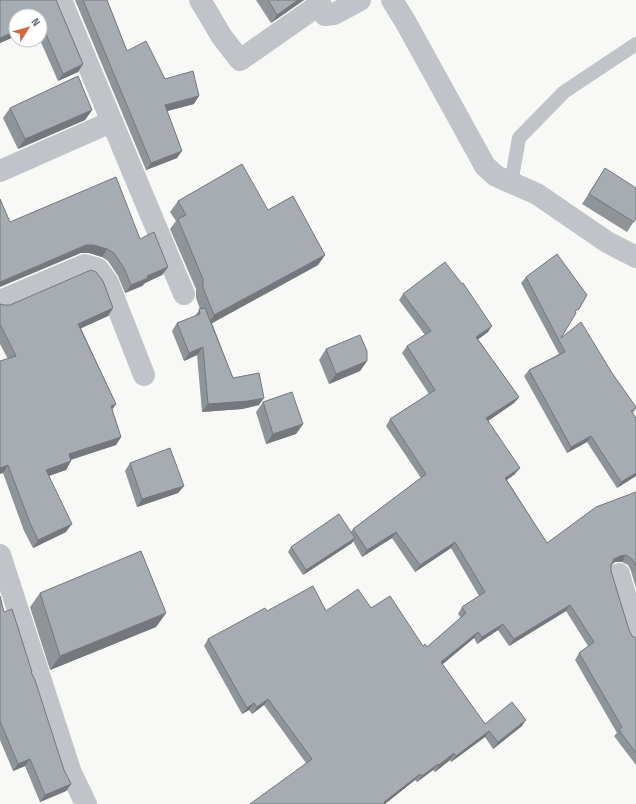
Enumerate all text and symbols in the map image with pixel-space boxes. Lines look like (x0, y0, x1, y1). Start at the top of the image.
north arrow (8, 8, 48, 48)
text: N (28, 16, 43, 29)

